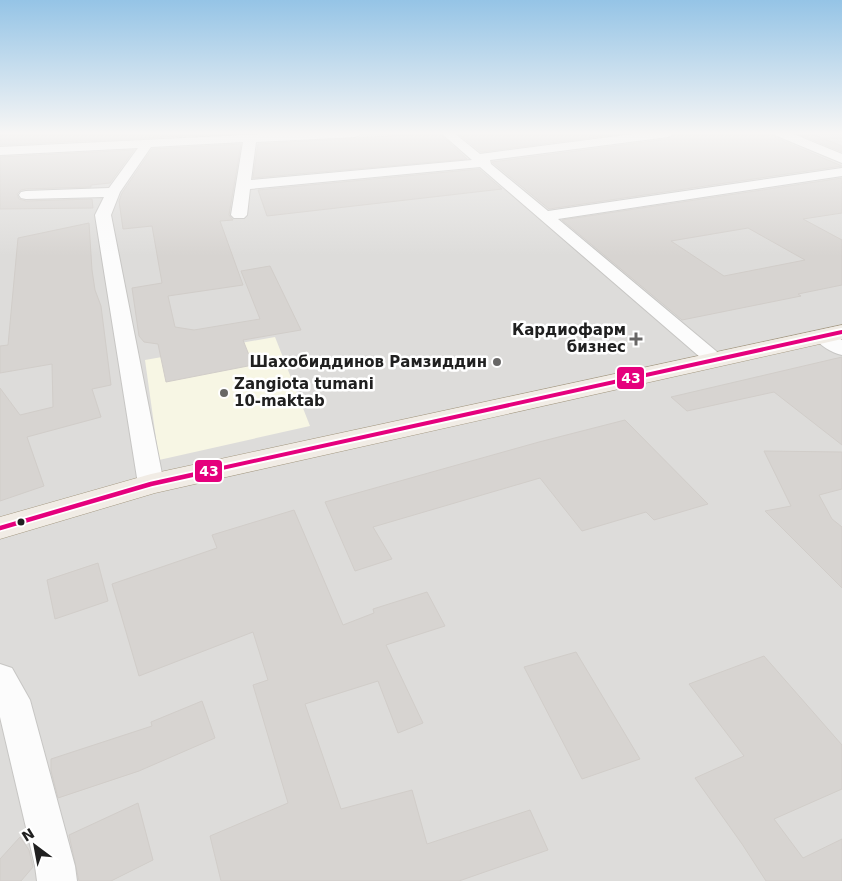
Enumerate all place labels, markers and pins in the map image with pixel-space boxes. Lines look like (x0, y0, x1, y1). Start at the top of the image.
place label: Кардиофарм бизнес (512, 321, 626, 356)
marker: Кардиофарм бизнес (630, 333, 642, 345)
place label: Шахобиддинов Рамзиддин (250, 353, 487, 371)
marker: Шахобиддинов Рамзиддин (491, 356, 503, 368)
place label: Zangiota tumani 10-maktab (234, 375, 374, 410)
marker: Zangiota tumani 10-maktab (218, 387, 230, 399)
unlabelled marker (16, 517, 26, 527)

